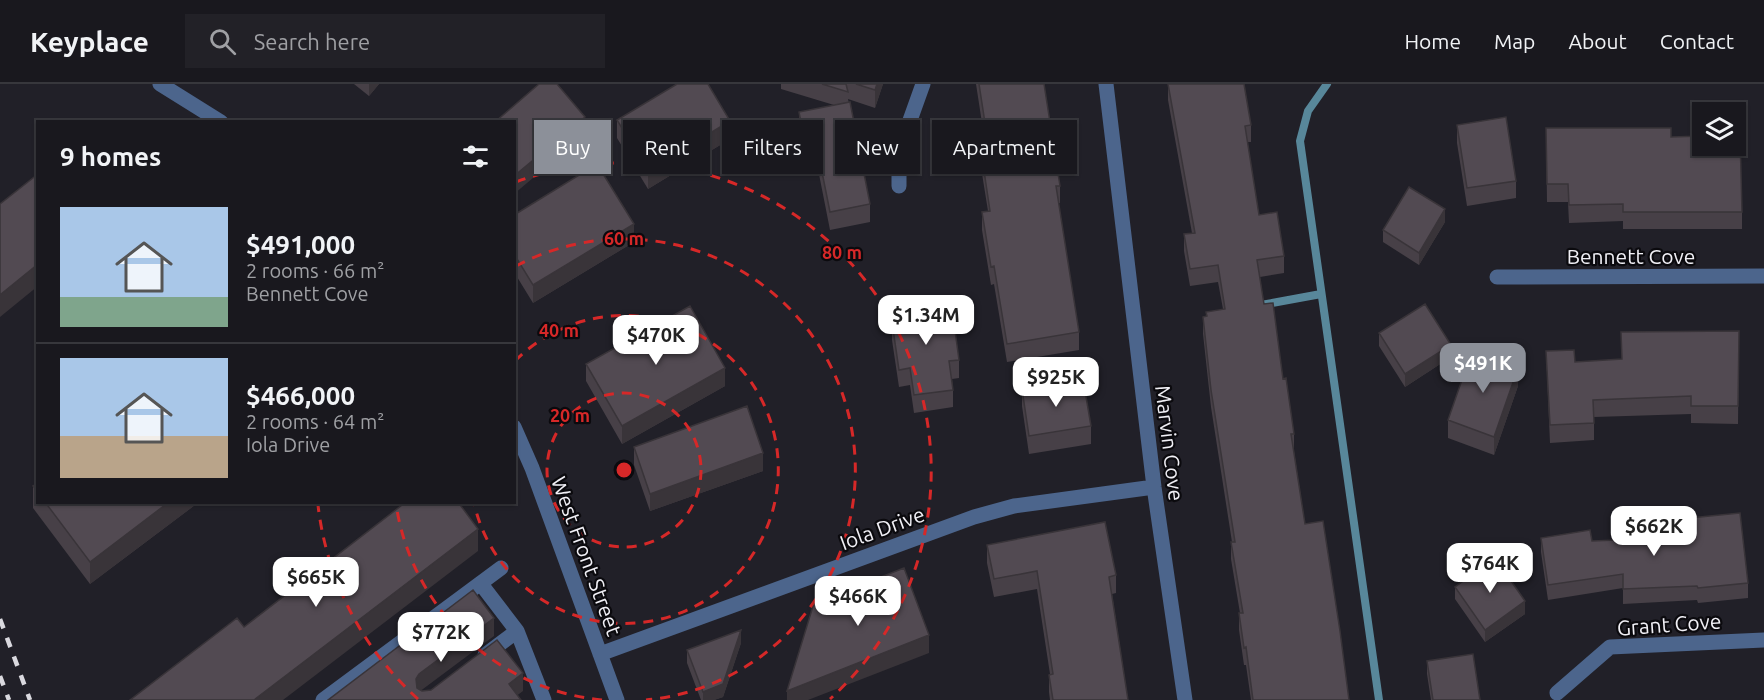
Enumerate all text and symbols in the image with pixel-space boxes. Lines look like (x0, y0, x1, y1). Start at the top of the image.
search box (185, 14, 605, 68)
icon: search (206, 25, 239, 58)
text: Keyplace (30, 26, 149, 57)
text: Search here (254, 29, 370, 54)
text: Home (1404, 29, 1461, 53)
text: Map (1494, 29, 1535, 53)
text: About (1568, 29, 1627, 53)
text: Contact (1660, 29, 1734, 53)
map controls (1692, 102, 1746, 156)
button: layers (1692, 102, 1746, 156)
chip: Buy (534, 120, 611, 174)
chip: Rent (623, 120, 710, 174)
chip: Filters (722, 120, 823, 174)
chip: New (835, 120, 920, 174)
chip: Apartment (932, 120, 1077, 174)
icon: filters (459, 140, 492, 173)
text: 9 homes (60, 142, 161, 171)
text: 60 m (604, 228, 644, 248)
text: $491,000 (246, 230, 355, 259)
icon: home (108, 231, 180, 303)
text: 80 m (822, 242, 862, 262)
street label: Bennett Cove (1567, 244, 1695, 268)
text: 2 rooms · 66 m² (246, 259, 384, 282)
text: Bennett Cove (246, 282, 369, 305)
pin: $1.34M (877, 295, 975, 346)
text: $1.34M (892, 303, 960, 326)
pin: $470K (614, 315, 698, 366)
text: 40 m (539, 320, 579, 340)
text: $470K (627, 323, 685, 346)
pin: $491K (1441, 343, 1525, 394)
text: $491K (1454, 351, 1512, 374)
pin: $925K (1014, 357, 1098, 408)
text: $925K (1027, 365, 1085, 388)
text: $466,000 (246, 381, 355, 410)
icon: home (108, 382, 180, 454)
street label: Marvin Cove (1151, 384, 1189, 502)
text: 20 m (550, 405, 590, 425)
text: 2 rooms · 64 m² (246, 410, 384, 433)
text: Iola Drive (246, 433, 330, 456)
centre of rings (614, 460, 634, 480)
street label: West Front Street (547, 473, 627, 639)
street label: Iola Drive (836, 502, 928, 554)
pin: $662K (1612, 506, 1696, 557)
text: $662K (1625, 514, 1683, 537)
pin: $764K (1448, 543, 1532, 594)
text: $764K (1461, 551, 1519, 574)
pin: $665K (274, 557, 358, 608)
text: $665K (287, 565, 345, 588)
pin: $466K (816, 576, 900, 627)
text: $466K (829, 584, 887, 607)
street label: Grant Cove (1616, 608, 1722, 640)
pin: $772K (399, 612, 483, 663)
text: $772K (412, 620, 470, 643)

